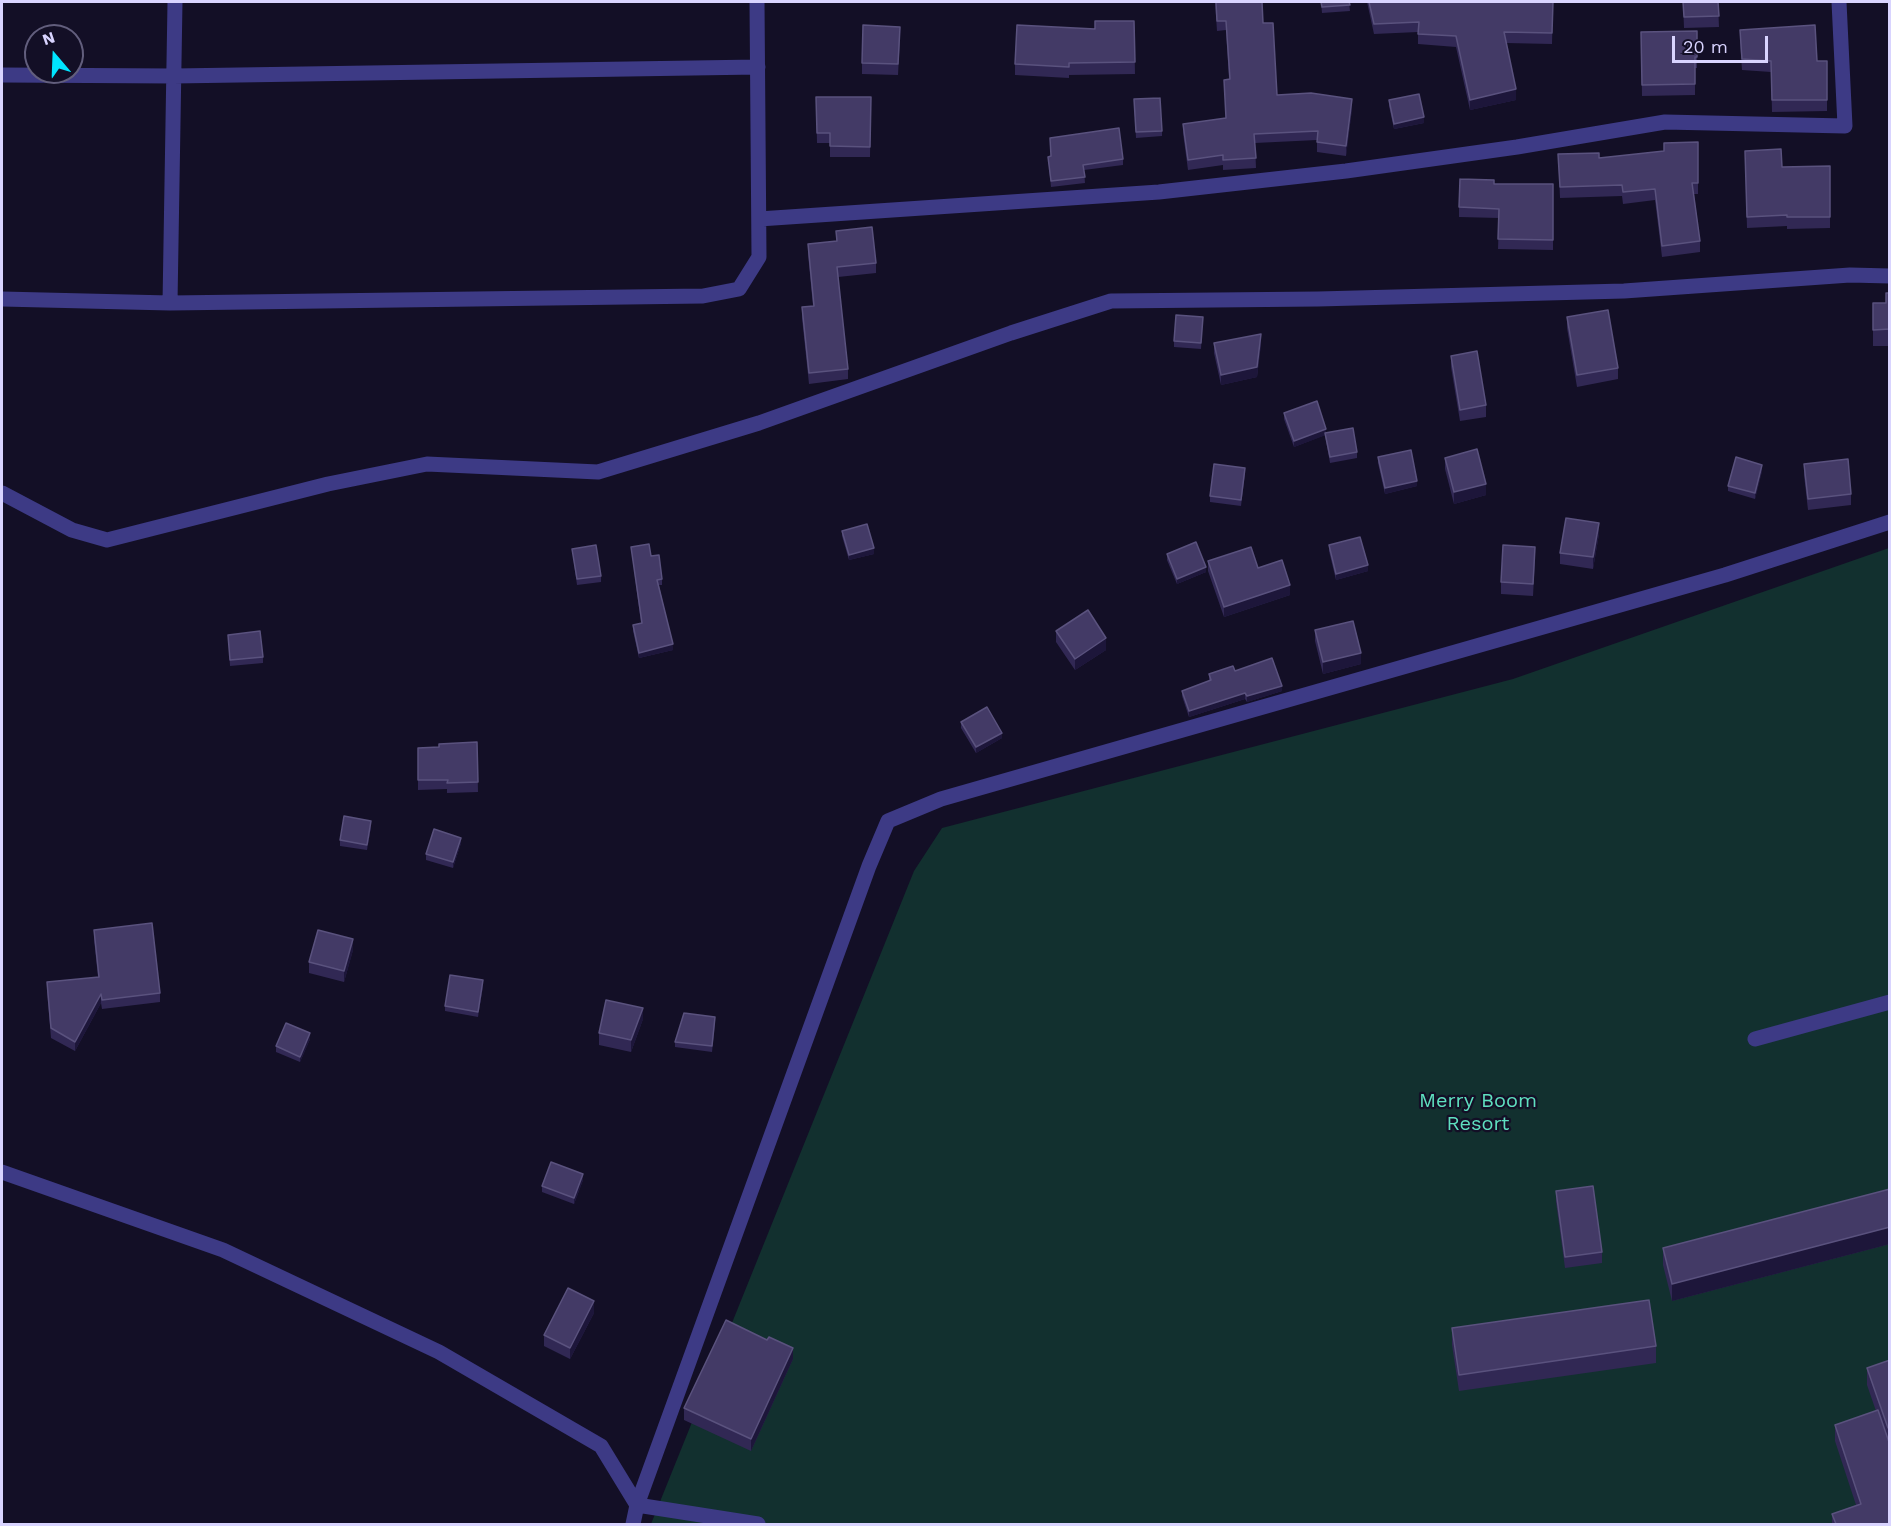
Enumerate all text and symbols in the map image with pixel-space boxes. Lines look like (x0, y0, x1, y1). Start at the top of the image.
north arrow (24, 24, 84, 84)
scale bar (1675, 24, 1771, 62)
text: N (40, 27, 57, 49)
text: 20 m (1683, 36, 1728, 57)
park label: Merry Boom Resort (1419, 1089, 1537, 1136)

